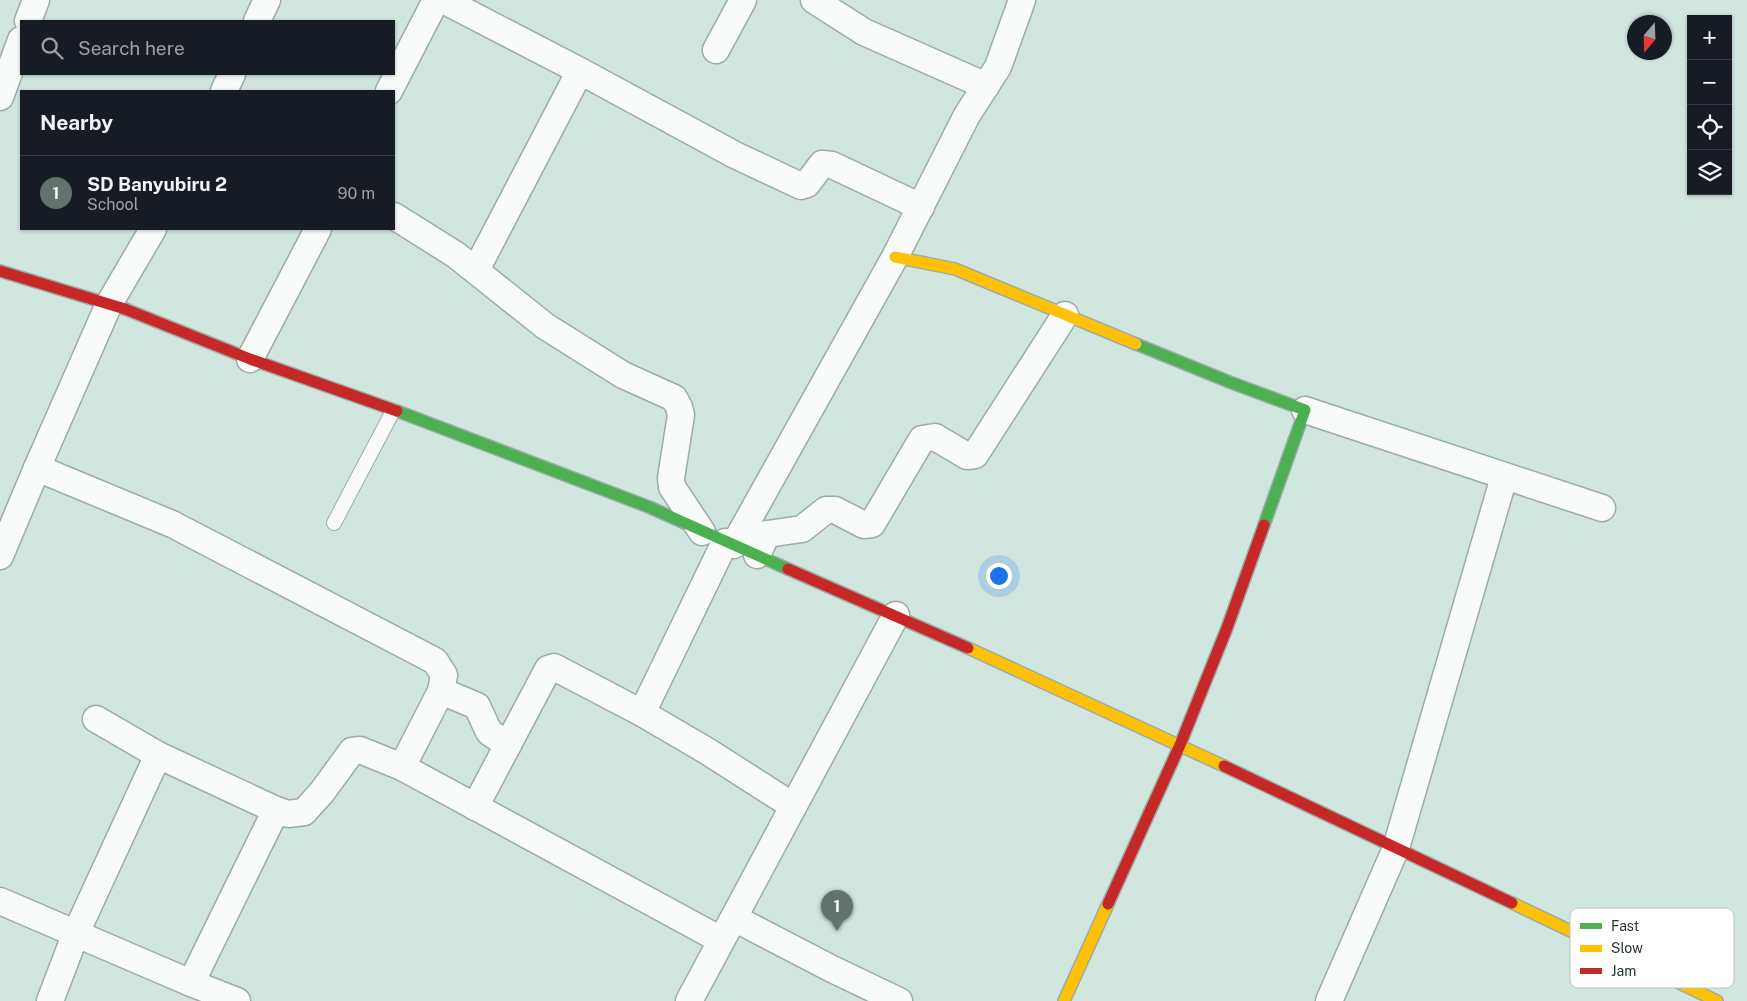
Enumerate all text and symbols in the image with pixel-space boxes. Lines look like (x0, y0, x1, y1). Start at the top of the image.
north arrow (1627, 15, 1672, 60)
map controls (1687, 15, 1732, 195)
button: + (1687, 15, 1732, 60)
search box (20, 20, 395, 75)
icon: search (38, 34, 66, 62)
text: Search here (78, 37, 185, 59)
button: − (1687, 60, 1732, 105)
button: locate (1687, 105, 1732, 150)
text: Nearby (40, 110, 113, 135)
button: layers (1687, 150, 1732, 195)
text: SD Banyubiru 2 (87, 173, 227, 195)
text: 1 (53, 184, 59, 203)
text: 90 m (338, 184, 375, 203)
text: School (87, 195, 138, 214)
your location (986, 563, 1012, 589)
pin: 1 (821, 890, 853, 931)
legend (1570, 908, 1734, 988)
text: Fast (1611, 918, 1639, 934)
text: Slow (1611, 940, 1643, 956)
text: Jam (1611, 963, 1636, 979)

